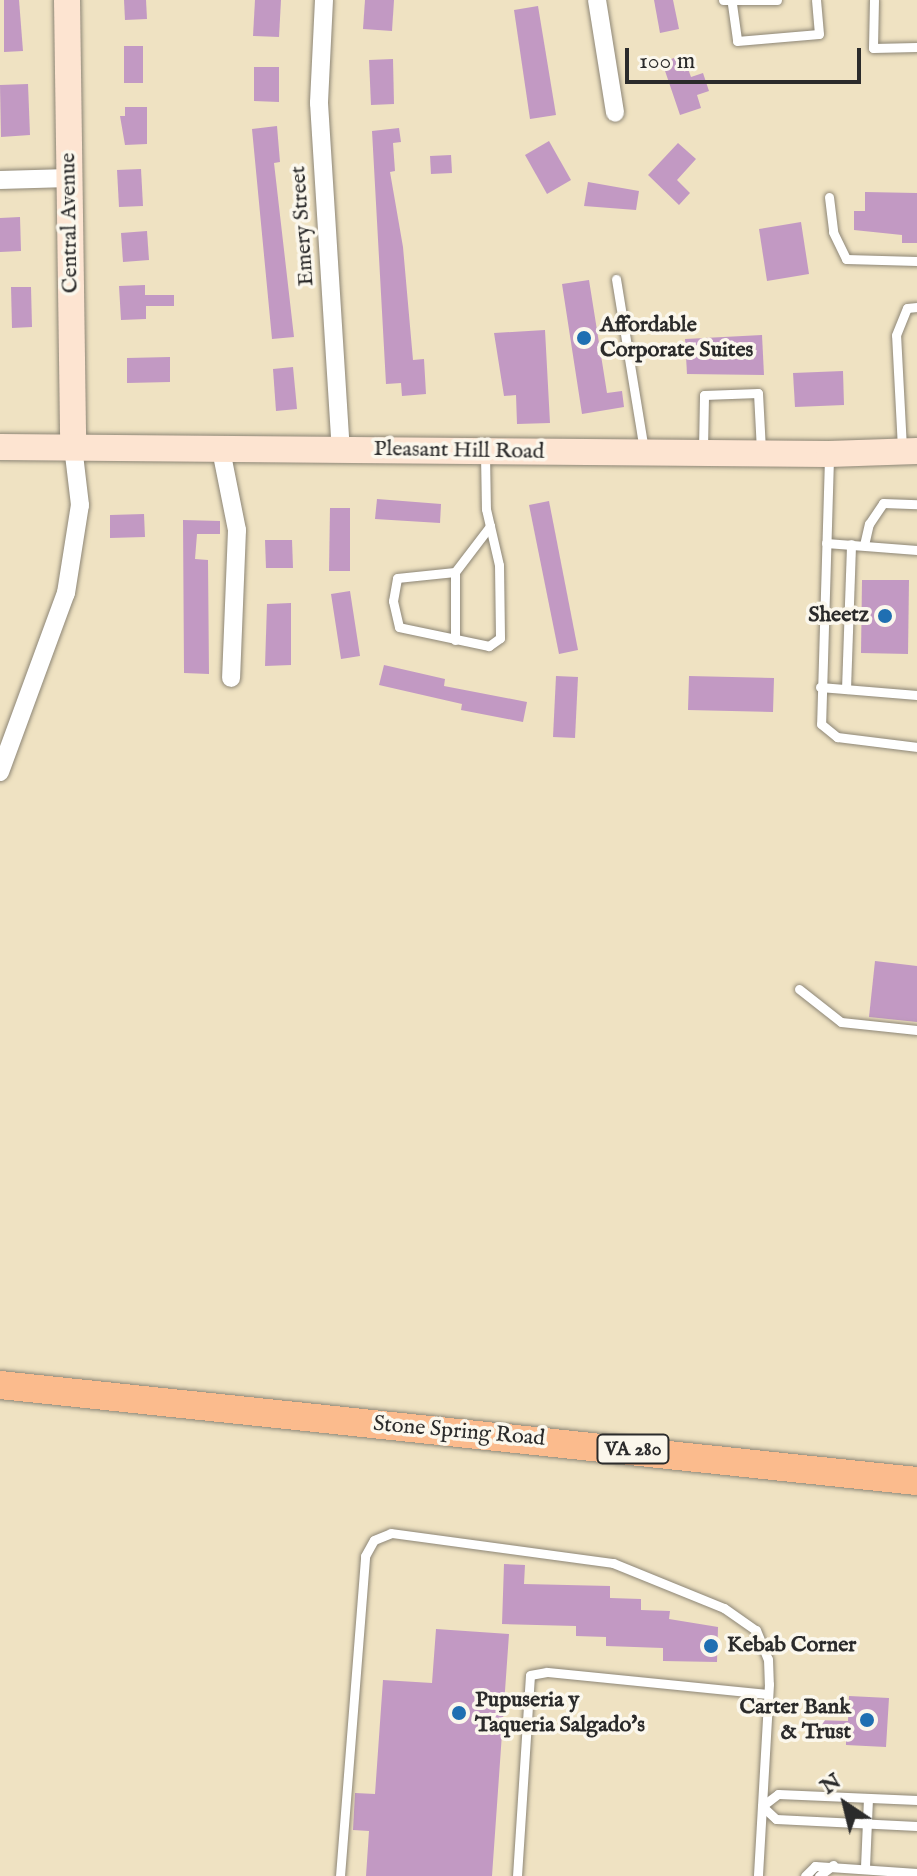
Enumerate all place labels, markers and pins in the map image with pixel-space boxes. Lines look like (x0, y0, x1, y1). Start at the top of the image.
place label: Affordable Corporate Suites (600, 312, 753, 364)
marker: Affordable Corporate Suites (575, 329, 593, 347)
place label: Sheetz (808, 603, 869, 629)
marker: Sheetz (876, 607, 894, 625)
place label: Kebab Corner (727, 1633, 856, 1659)
marker: Kebab Corner (702, 1637, 720, 1655)
place label: Pupuseria y Taqueria Salgado's (475, 1687, 645, 1738)
place label: Carter Bank & Trust (740, 1694, 851, 1746)
marker: Pupuseria y Taqueria Salgado's (450, 1704, 468, 1722)
marker: Carter Bank & Trust (858, 1711, 876, 1729)

